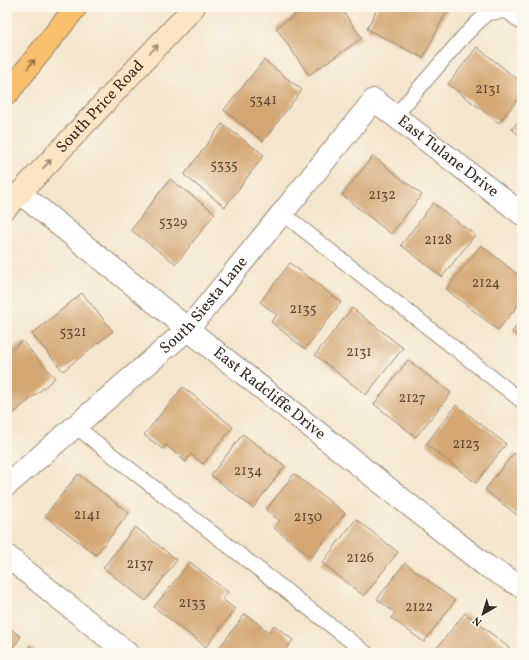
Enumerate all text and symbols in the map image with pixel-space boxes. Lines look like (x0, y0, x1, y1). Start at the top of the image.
one-way arrow (149, 44, 159, 54)
street label: South Price Road (52, 56, 149, 158)
one-way arrow (27, 58, 36, 69)
house number: 2131 (475, 80, 501, 99)
house number: 5341 (249, 91, 277, 110)
street label: East Tulane Drive (392, 111, 503, 203)
house number: 5335 (210, 156, 238, 175)
one-way arrow (42, 159, 51, 170)
house number: 2132 (368, 186, 396, 205)
house number: 5329 (159, 213, 187, 232)
house number: 2128 (424, 231, 452, 250)
street label: South Siesta Lane (155, 252, 253, 359)
house number: 2124 (472, 274, 500, 293)
house number: 2135 (290, 300, 316, 319)
house number: 5321 (60, 323, 86, 342)
street label: East Radcliffe Drive (208, 342, 330, 445)
house number: 2131 (346, 343, 372, 362)
house number: 2127 (399, 389, 426, 408)
house number: 2123 (452, 435, 480, 454)
house number: 2134 (234, 462, 262, 481)
house number: 2141 (74, 506, 100, 525)
house number: 2130 (294, 508, 322, 527)
house number: 2126 (346, 549, 374, 568)
house number: 2137 (127, 555, 154, 574)
house number: 2133 (178, 594, 206, 613)
north arrow (463, 594, 503, 634)
house number: 2122 (405, 598, 433, 617)
text: N (470, 612, 486, 629)

